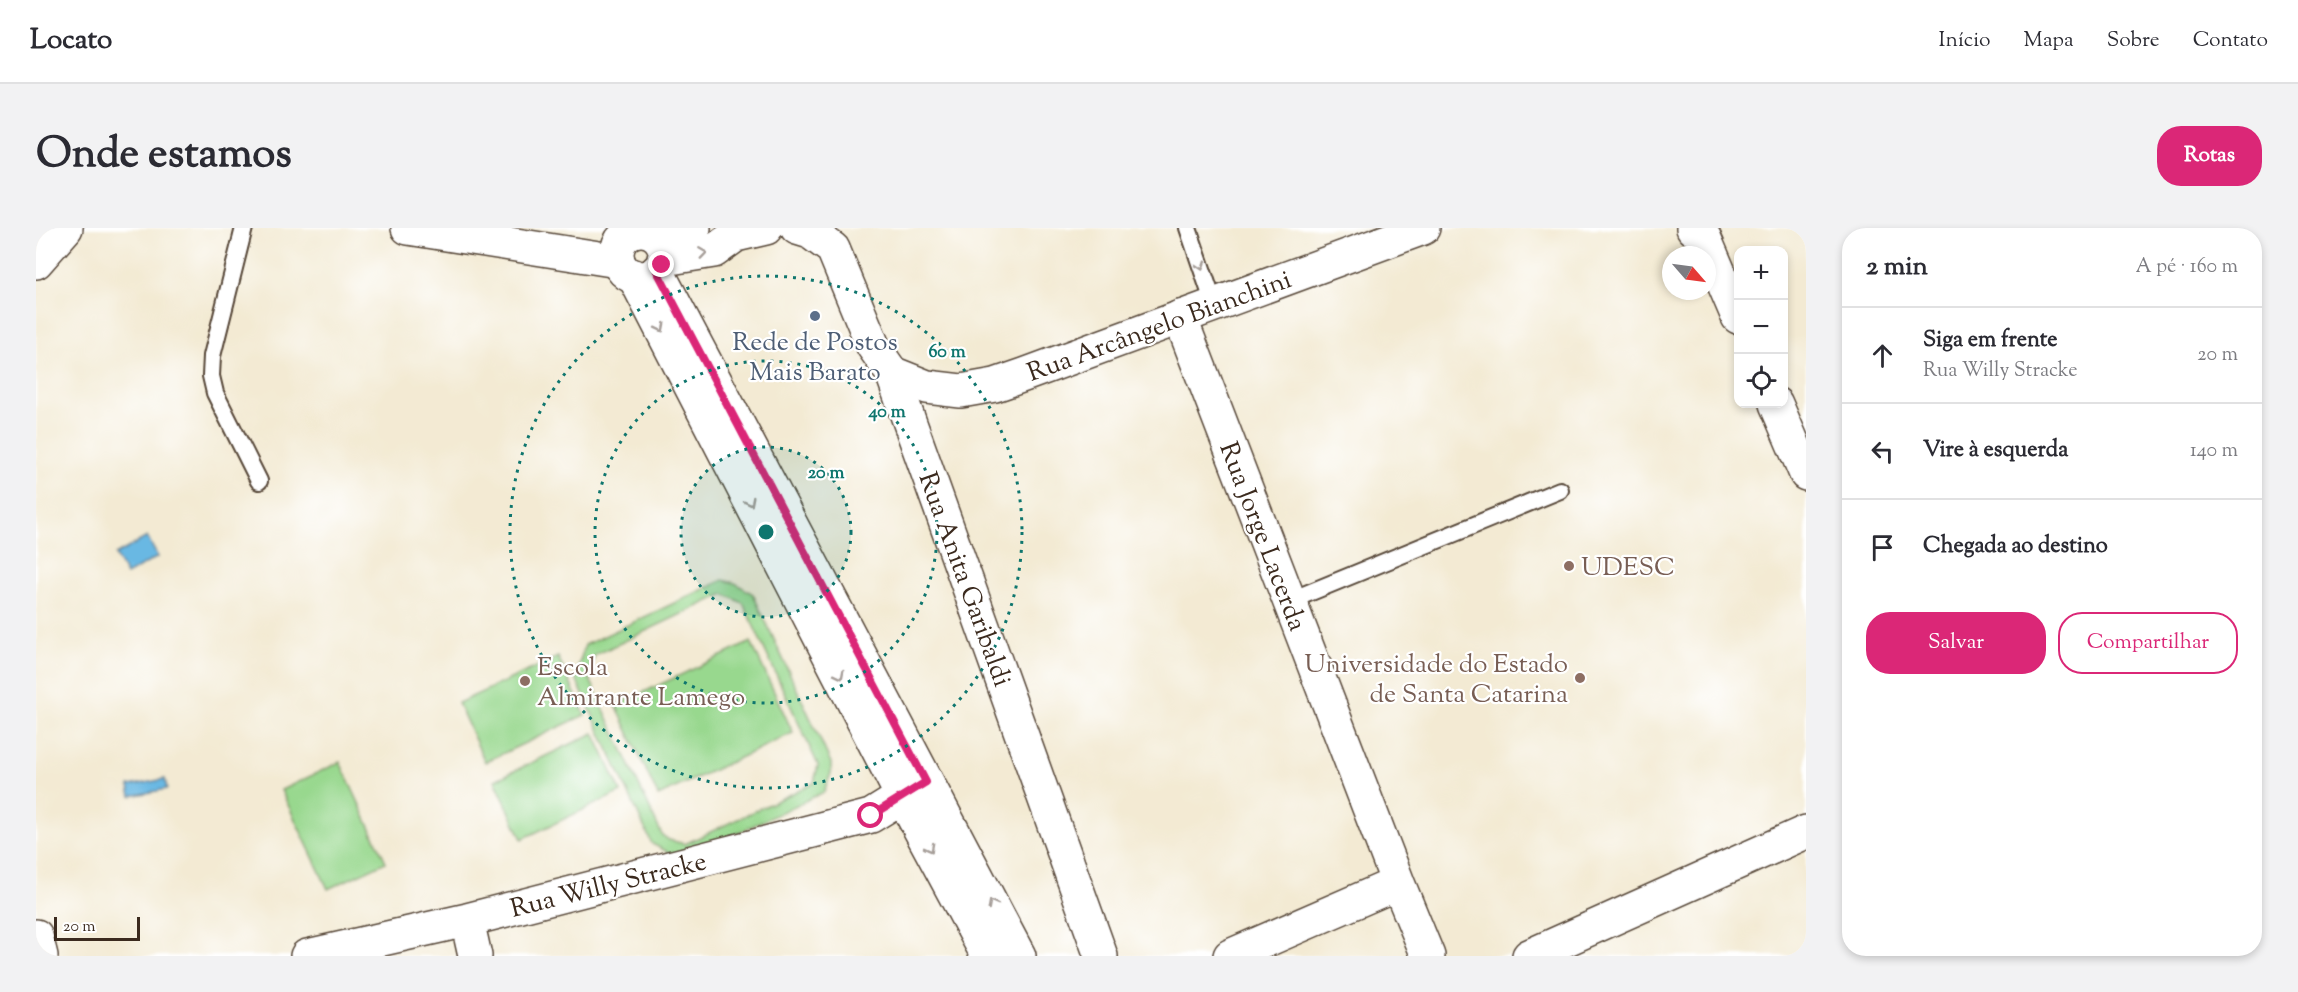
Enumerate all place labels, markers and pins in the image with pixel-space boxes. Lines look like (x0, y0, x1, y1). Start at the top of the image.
marker: Rede de Postos Mais Barato (808, 309, 822, 323)
place label: Rede de Postos Mais Barato (732, 325, 898, 392)
centre of rings (756, 522, 776, 542)
place label: UDESC (1581, 550, 1675, 587)
marker: UDESC (1562, 559, 1576, 573)
place label: Universidade do Estado de Santa Catarina (1304, 647, 1568, 714)
place label: Escola Almirante Lamego (537, 650, 745, 717)
marker: Universidade do Estado de Santa Catarina (1573, 671, 1587, 685)
marker: Escola Almirante Lamego (518, 674, 532, 688)

